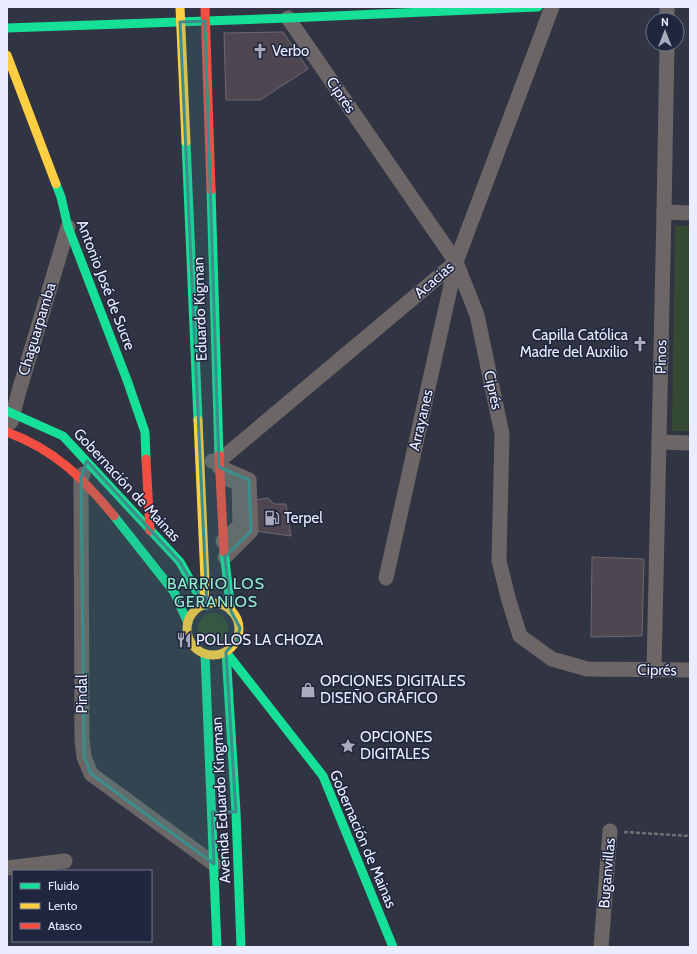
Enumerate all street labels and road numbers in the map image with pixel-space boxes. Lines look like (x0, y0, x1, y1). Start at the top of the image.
street label: Ciprés (322, 74, 360, 116)
street label: Antonio José de Sucre (73, 217, 139, 353)
street label: Eduardo Kigman (189, 257, 211, 361)
street label: Acacias (411, 258, 457, 302)
street label: Chaguarpamba (14, 280, 60, 378)
street label: Pinos (652, 340, 670, 374)
street label: Ciprés (480, 369, 506, 411)
street label: Arrayanes (405, 388, 437, 452)
street label: Gobernación de Mainas (70, 425, 184, 545)
street label: Ciprés (637, 661, 677, 679)
street label: Pindal (73, 674, 91, 714)
street label: Avenida Eduardo Kingman (208, 716, 234, 884)
street label: Gobernación de Mainas (326, 767, 400, 911)
street label: Buganvillas (595, 837, 619, 909)

